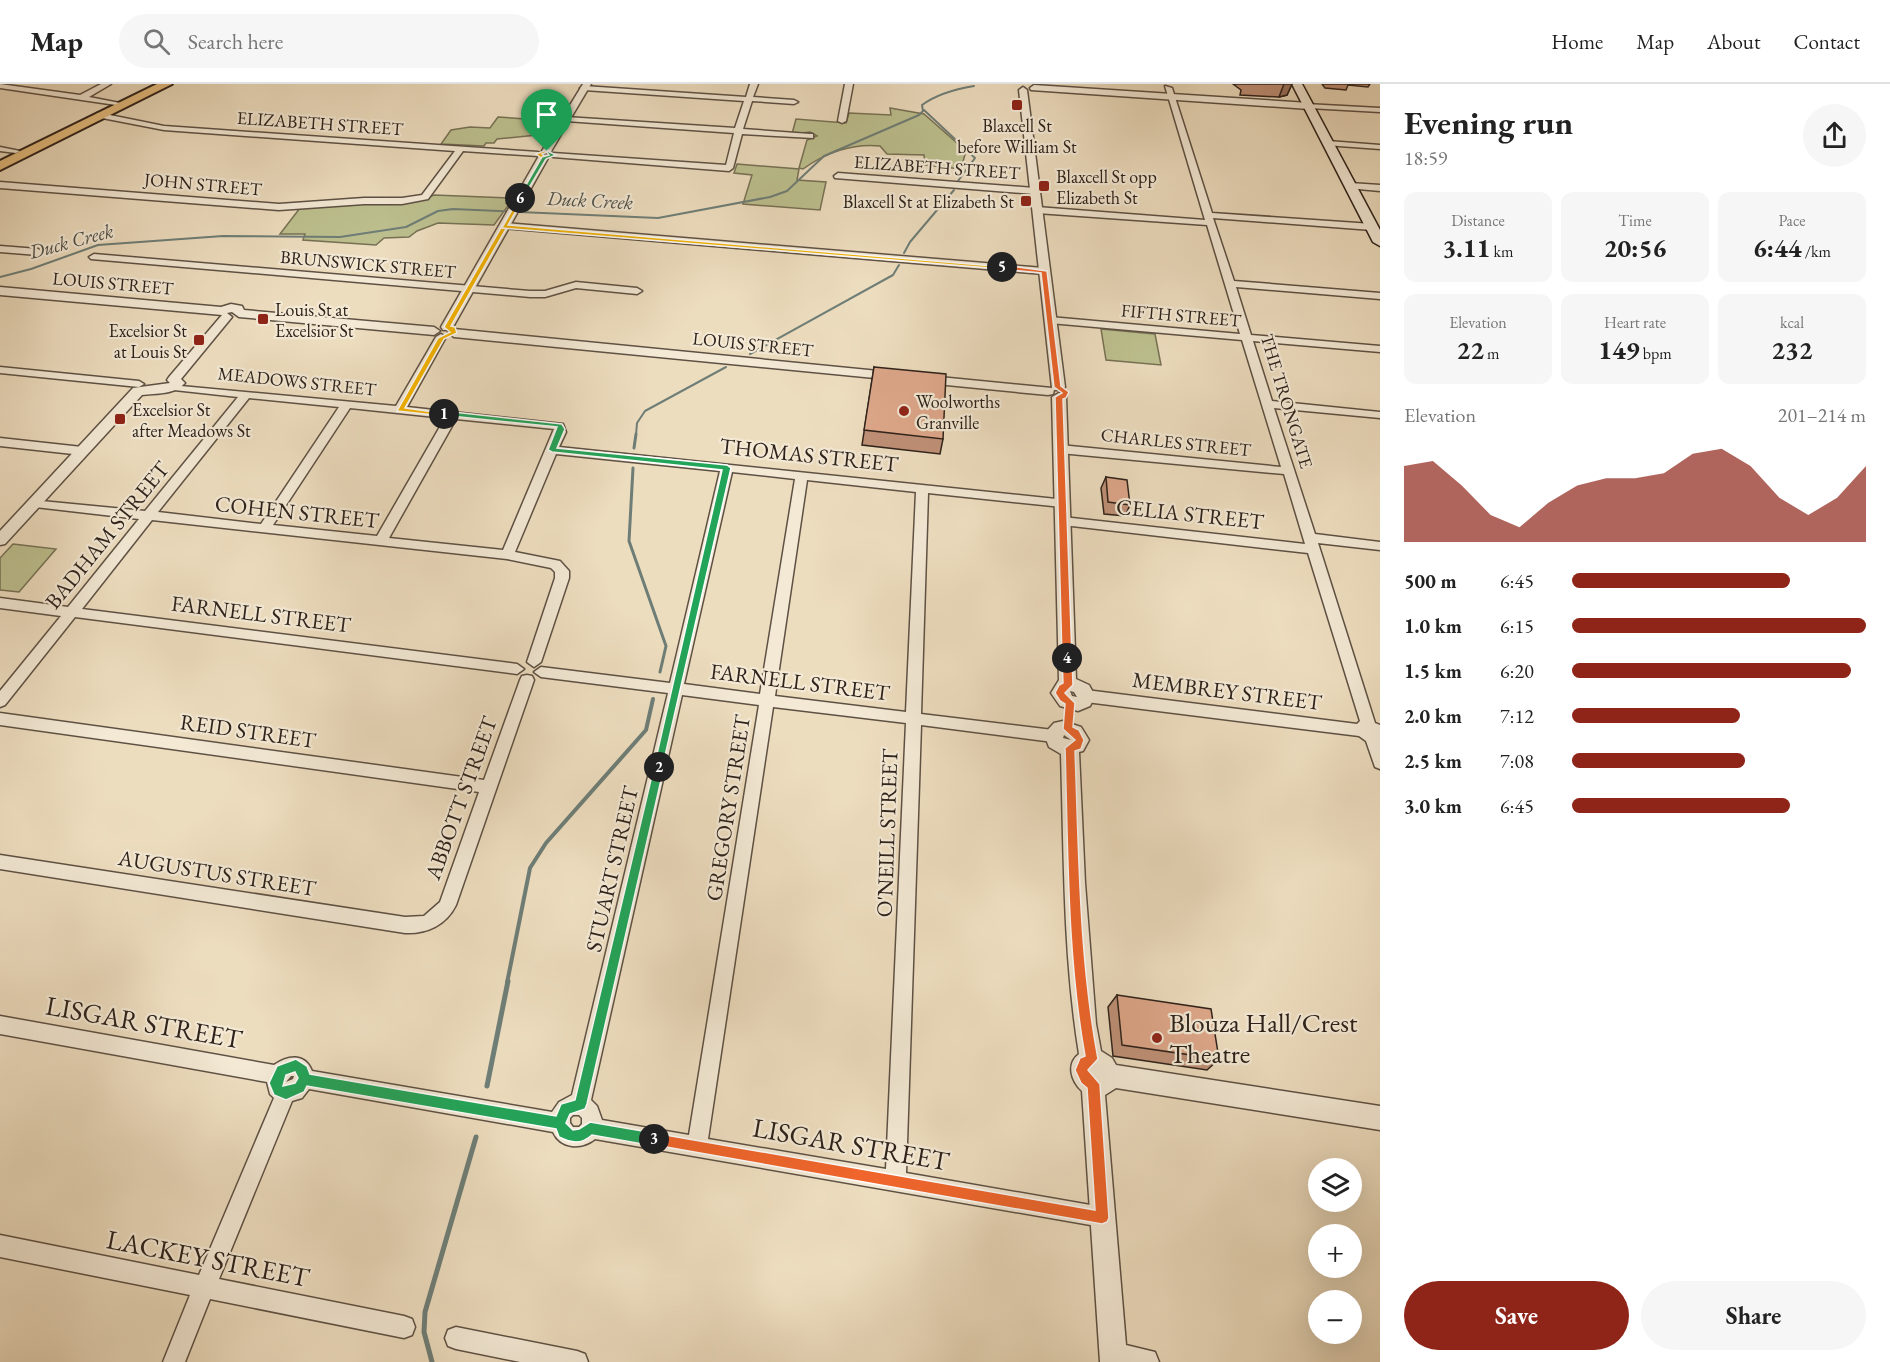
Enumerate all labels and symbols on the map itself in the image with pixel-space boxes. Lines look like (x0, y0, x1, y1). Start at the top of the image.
pin (521, 89, 572, 151)
marker: Blaxcell St before William St (1010, 98, 1024, 112)
street label: ELIZABETH STREET (236, 106, 405, 140)
place label: Blaxcell St before William St (957, 114, 1077, 158)
street label: ELIZABETH STREET (853, 150, 1022, 184)
place label: Blaxcell St opp Elizabeth St (1056, 165, 1157, 209)
street label: JOHN STREET (141, 167, 264, 201)
marker: Blaxcell St opp Elizabeth St (1037, 179, 1051, 193)
pin: 6 (505, 183, 535, 213)
water label: Duck Creek (545, 185, 634, 215)
place label: Blaxcell St at Elizabeth St (843, 190, 1014, 213)
marker: Blaxcell St at Elizabeth St (1019, 194, 1033, 208)
water label: Duck Creek (25, 217, 116, 265)
street label: BRUNSWICK STREET (279, 245, 458, 283)
pin: 5 (987, 252, 1017, 282)
street label: LOUIS STREET (52, 266, 175, 300)
place label: Louis St at Excelsior St (275, 298, 354, 342)
street label: FIFTH STREET (1120, 298, 1243, 332)
marker: Louis St at Excelsior St (256, 312, 270, 326)
place label: Excelsior St at Louis St (108, 319, 187, 363)
street label: LOUIS STREET (692, 326, 815, 362)
street label: THE TRONGATE (1256, 331, 1318, 471)
marker: Excelsior St at Louis St (192, 333, 206, 347)
street label: MEADOWS STREET (217, 361, 378, 401)
place label: Woolworths Granville (916, 390, 1000, 434)
place label: Excelsior St after Meadows St (132, 398, 251, 442)
pin: 1 (429, 399, 459, 429)
marker: Woolworths Granville (897, 404, 911, 418)
marker: Excelsior St after Meadows St (113, 412, 127, 426)
street label: CHARLES STREET (1100, 423, 1253, 461)
street label: THOMAS STREET (718, 431, 900, 479)
street label: BADHAM STREET (38, 455, 176, 615)
street label: COHEN STREET (214, 489, 381, 535)
street label: CELIA STREET (1115, 492, 1265, 536)
street label: FARNELL STREET (170, 589, 353, 639)
pin: 4 (1052, 643, 1082, 673)
street label: FARNELL STREET (709, 657, 892, 707)
street label: MEMBREY STREET (1131, 665, 1324, 717)
street label: REID STREET (178, 707, 318, 755)
street label: ABBOTT STREET (418, 712, 504, 884)
street label: GREGORY STREET (699, 713, 757, 903)
street label: O'NEILL STREET (870, 748, 904, 918)
pin: 2 (644, 752, 674, 782)
street label: STUART STREET (579, 783, 645, 955)
street label: AUGUSTUS STREET (115, 843, 318, 903)
street label: LISGAR STREET (43, 987, 246, 1057)
place label: Blouza Hall/Crest Theatre (1169, 1005, 1358, 1071)
marker: Blouza Hall/Crest Theatre (1150, 1031, 1164, 1045)
street label: LISGAR STREET (750, 1109, 953, 1179)
pin: 3 (639, 1124, 669, 1154)
street label: LACKEY STREET (104, 1221, 313, 1295)

